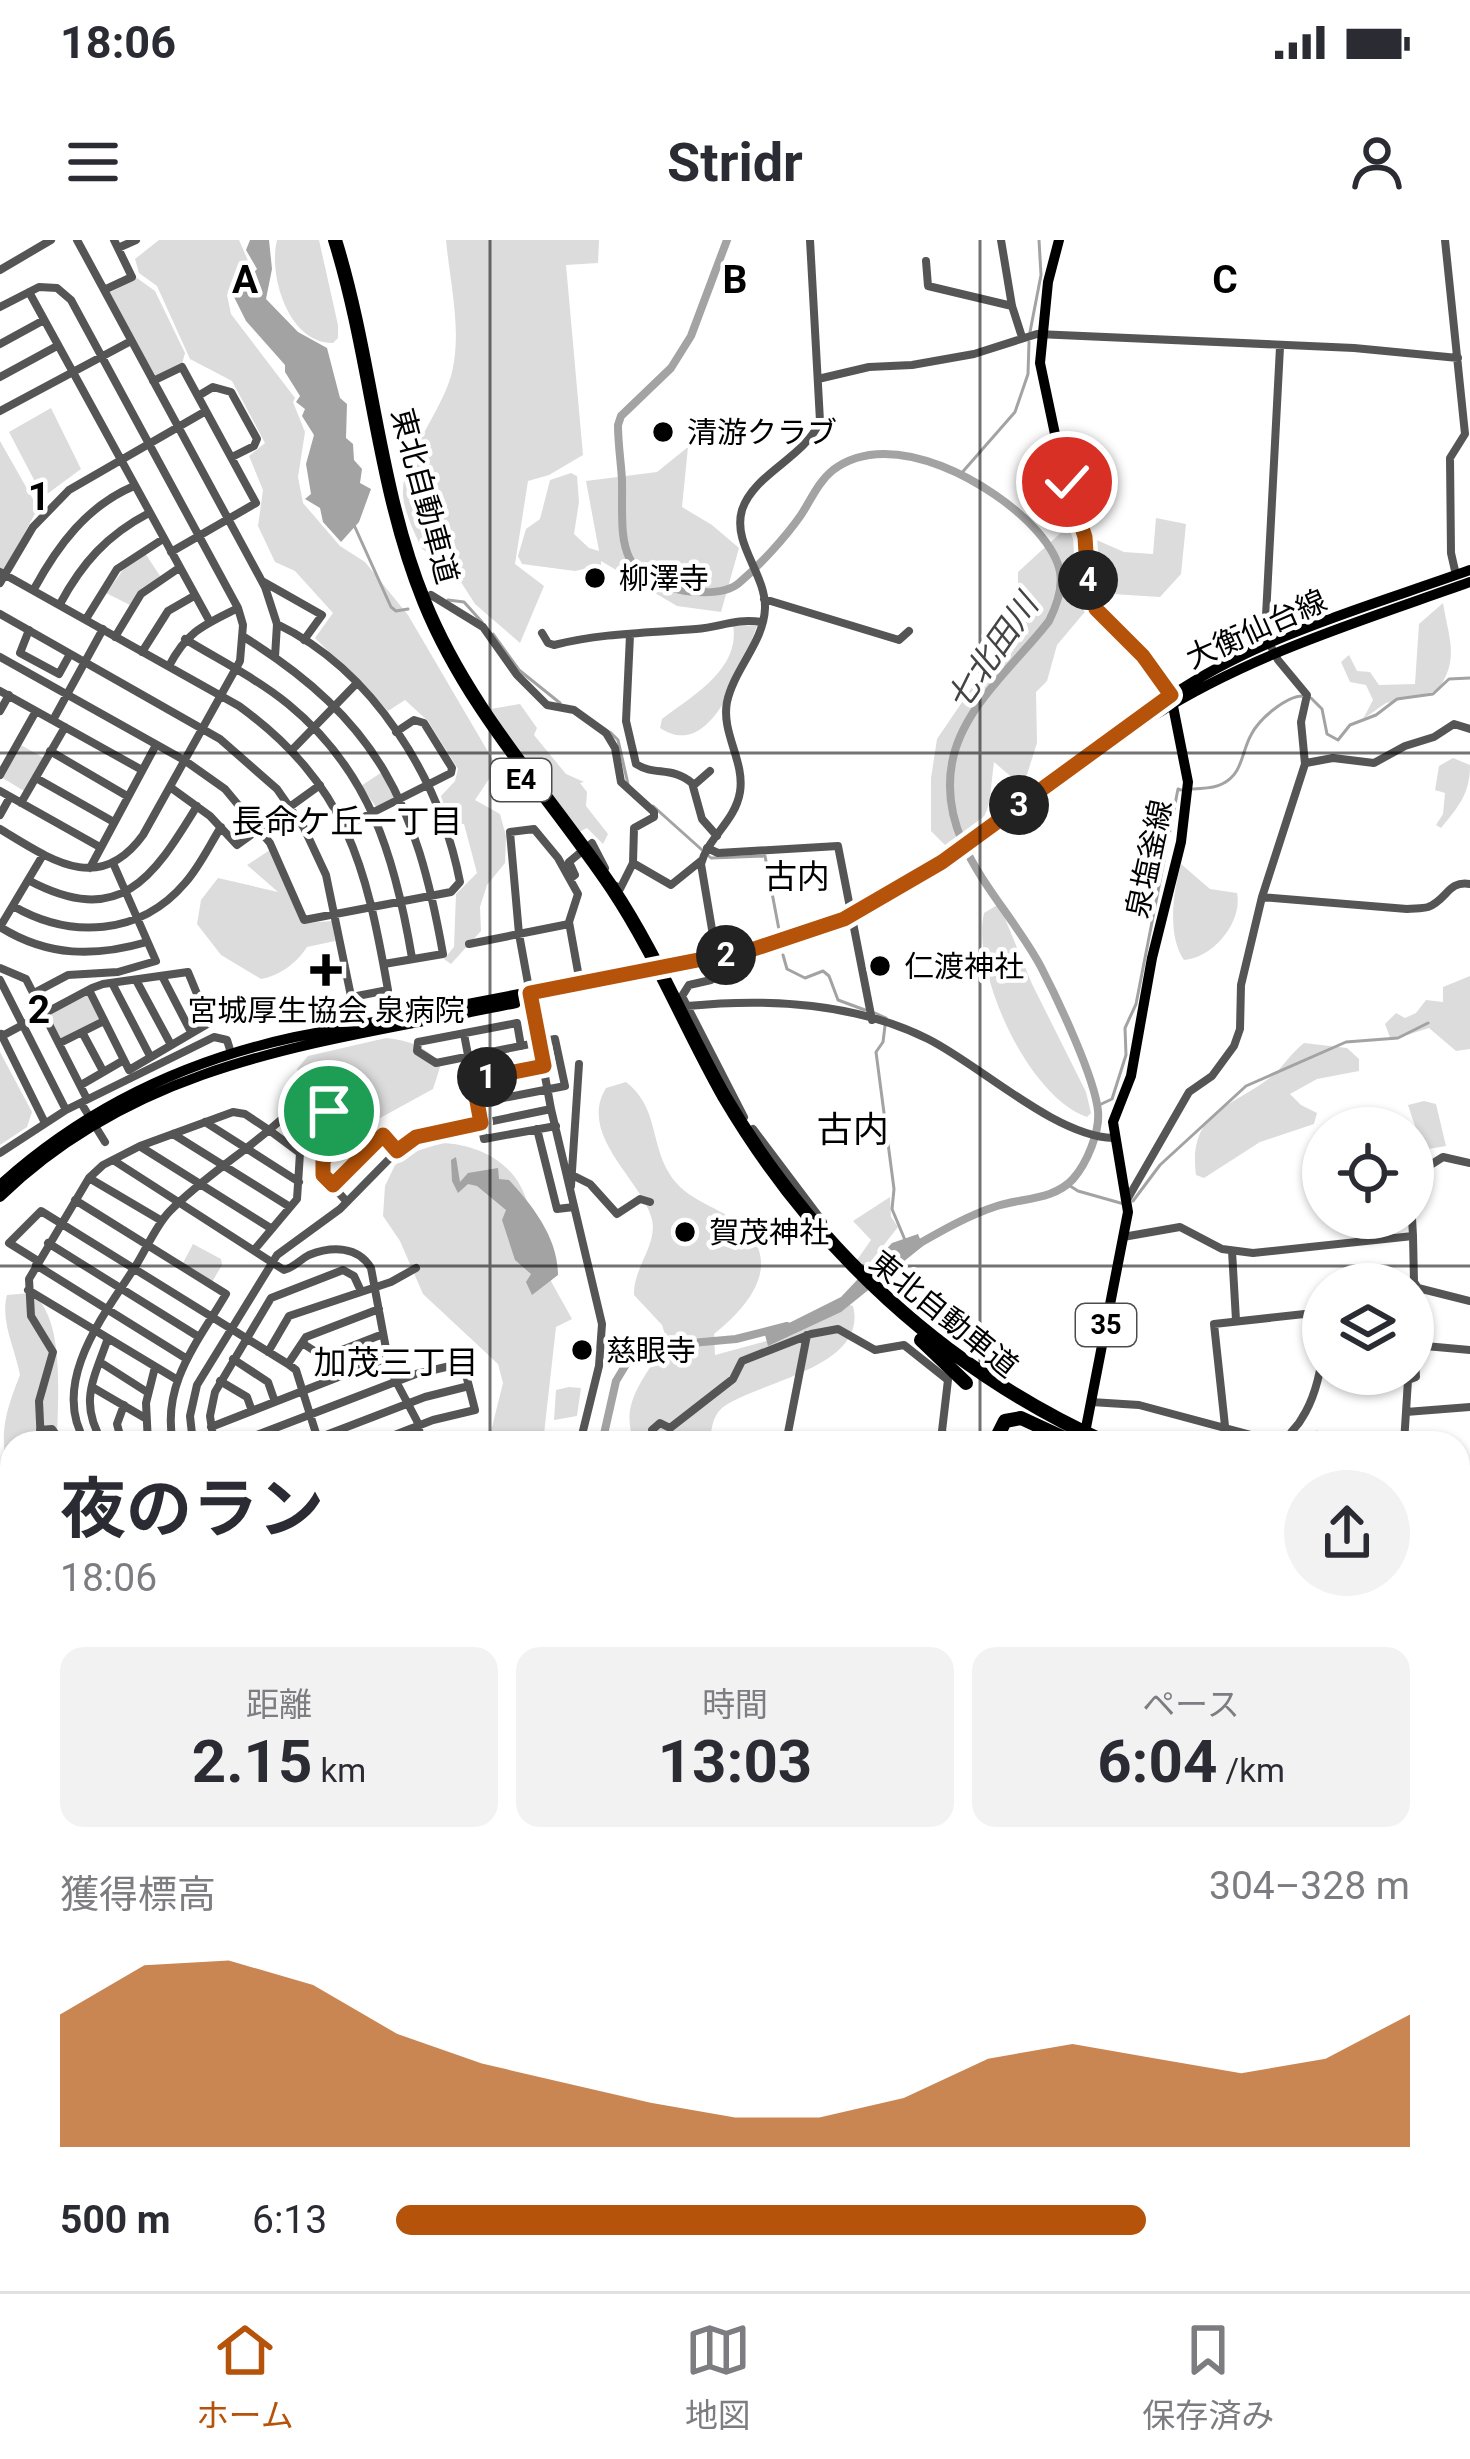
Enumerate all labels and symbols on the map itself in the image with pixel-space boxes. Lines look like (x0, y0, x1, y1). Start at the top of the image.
text: A (232, 257, 259, 303)
text: B (723, 257, 747, 303)
text: C (1212, 257, 1238, 303)
street label: 東北自動車道 (385, 405, 465, 587)
place label: 清游クラブ (687, 415, 837, 450)
marker: 清游クラブ (650, 419, 676, 445)
pin (1016, 431, 1118, 533)
text: 1 (28, 474, 50, 520)
pin: 4 (1058, 550, 1118, 610)
place label: 柳澤寺 (619, 561, 709, 596)
marker: 柳澤寺 (582, 565, 608, 591)
street label: 大衡仙台線 (1180, 583, 1332, 675)
water label: 七北田川 (938, 584, 1048, 717)
road number: E4 (491, 759, 551, 801)
pin: 3 (989, 775, 1049, 835)
street label: 泉塩釜線 (1119, 797, 1179, 921)
district label: 長命ケ丘一丁目 (232, 802, 463, 841)
district label: 古内 (764, 857, 830, 896)
pin: 2 (696, 925, 756, 985)
place label: 仁渡神社 (904, 949, 1024, 984)
marker: 仁渡神社 (867, 953, 893, 979)
marker: 宮城厚生協会 泉病院 (310, 954, 342, 986)
text: 2 (28, 987, 50, 1033)
place label: 宮城厚生協会 泉病院 (187, 993, 465, 1028)
pin: 1 (457, 1047, 517, 1107)
pin (278, 1060, 380, 1162)
district label: 古内 (817, 1109, 889, 1151)
place label: 賀茂神社 (709, 1215, 829, 1250)
marker: 賀茂神社 (672, 1219, 698, 1245)
street label: 東北自動車道 (863, 1244, 1025, 1384)
road number: 35 (1076, 1304, 1136, 1346)
place label: 慈眼寺 (606, 1333, 696, 1368)
marker: 慈眼寺 (569, 1337, 595, 1363)
district label: 加茂三丁目 (314, 1343, 479, 1382)

